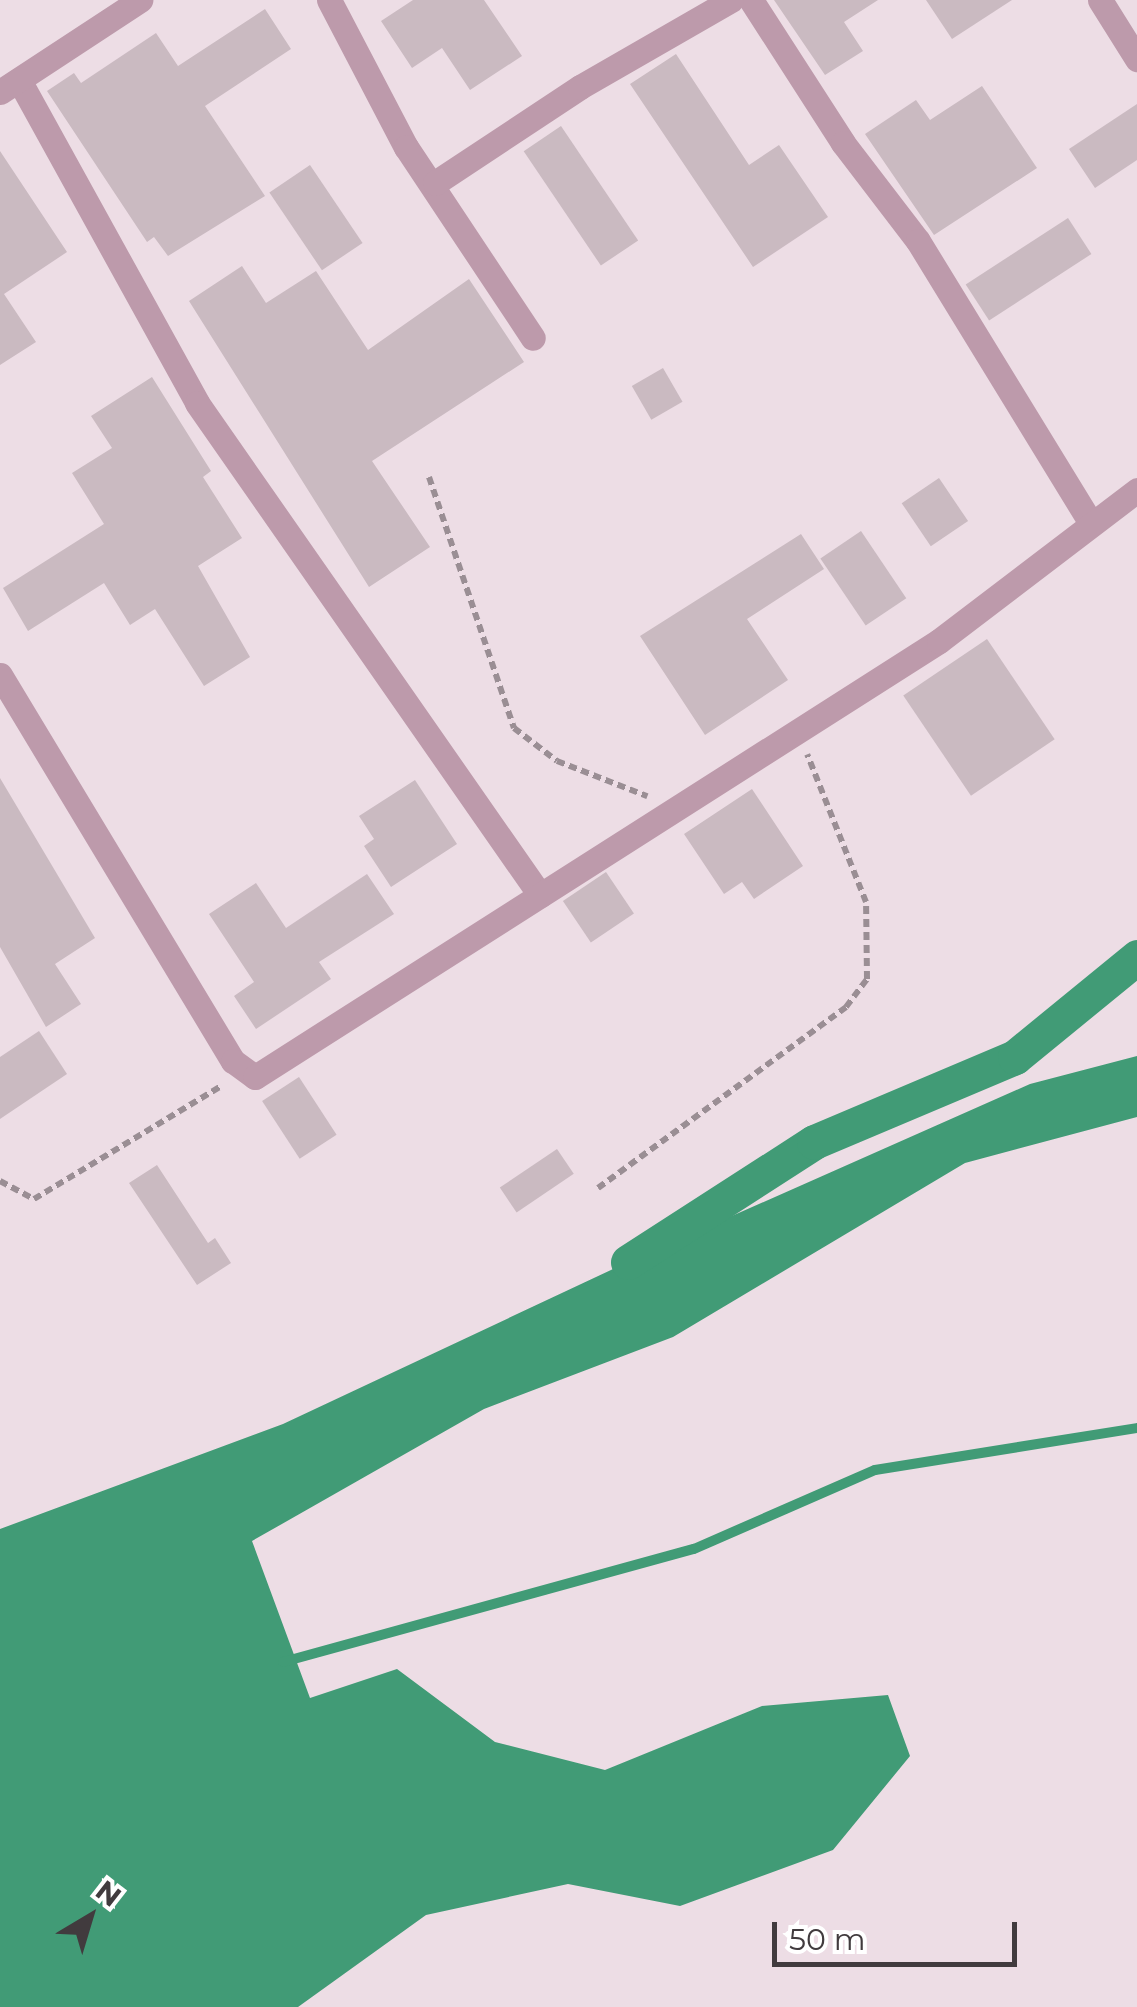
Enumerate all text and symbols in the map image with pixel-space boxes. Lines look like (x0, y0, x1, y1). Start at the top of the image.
north arrow (40, 1867, 140, 1967)
text: N (89, 1873, 128, 1914)
scale bar (777, 1902, 1022, 1964)
text: 50 m (789, 1921, 866, 1958)

